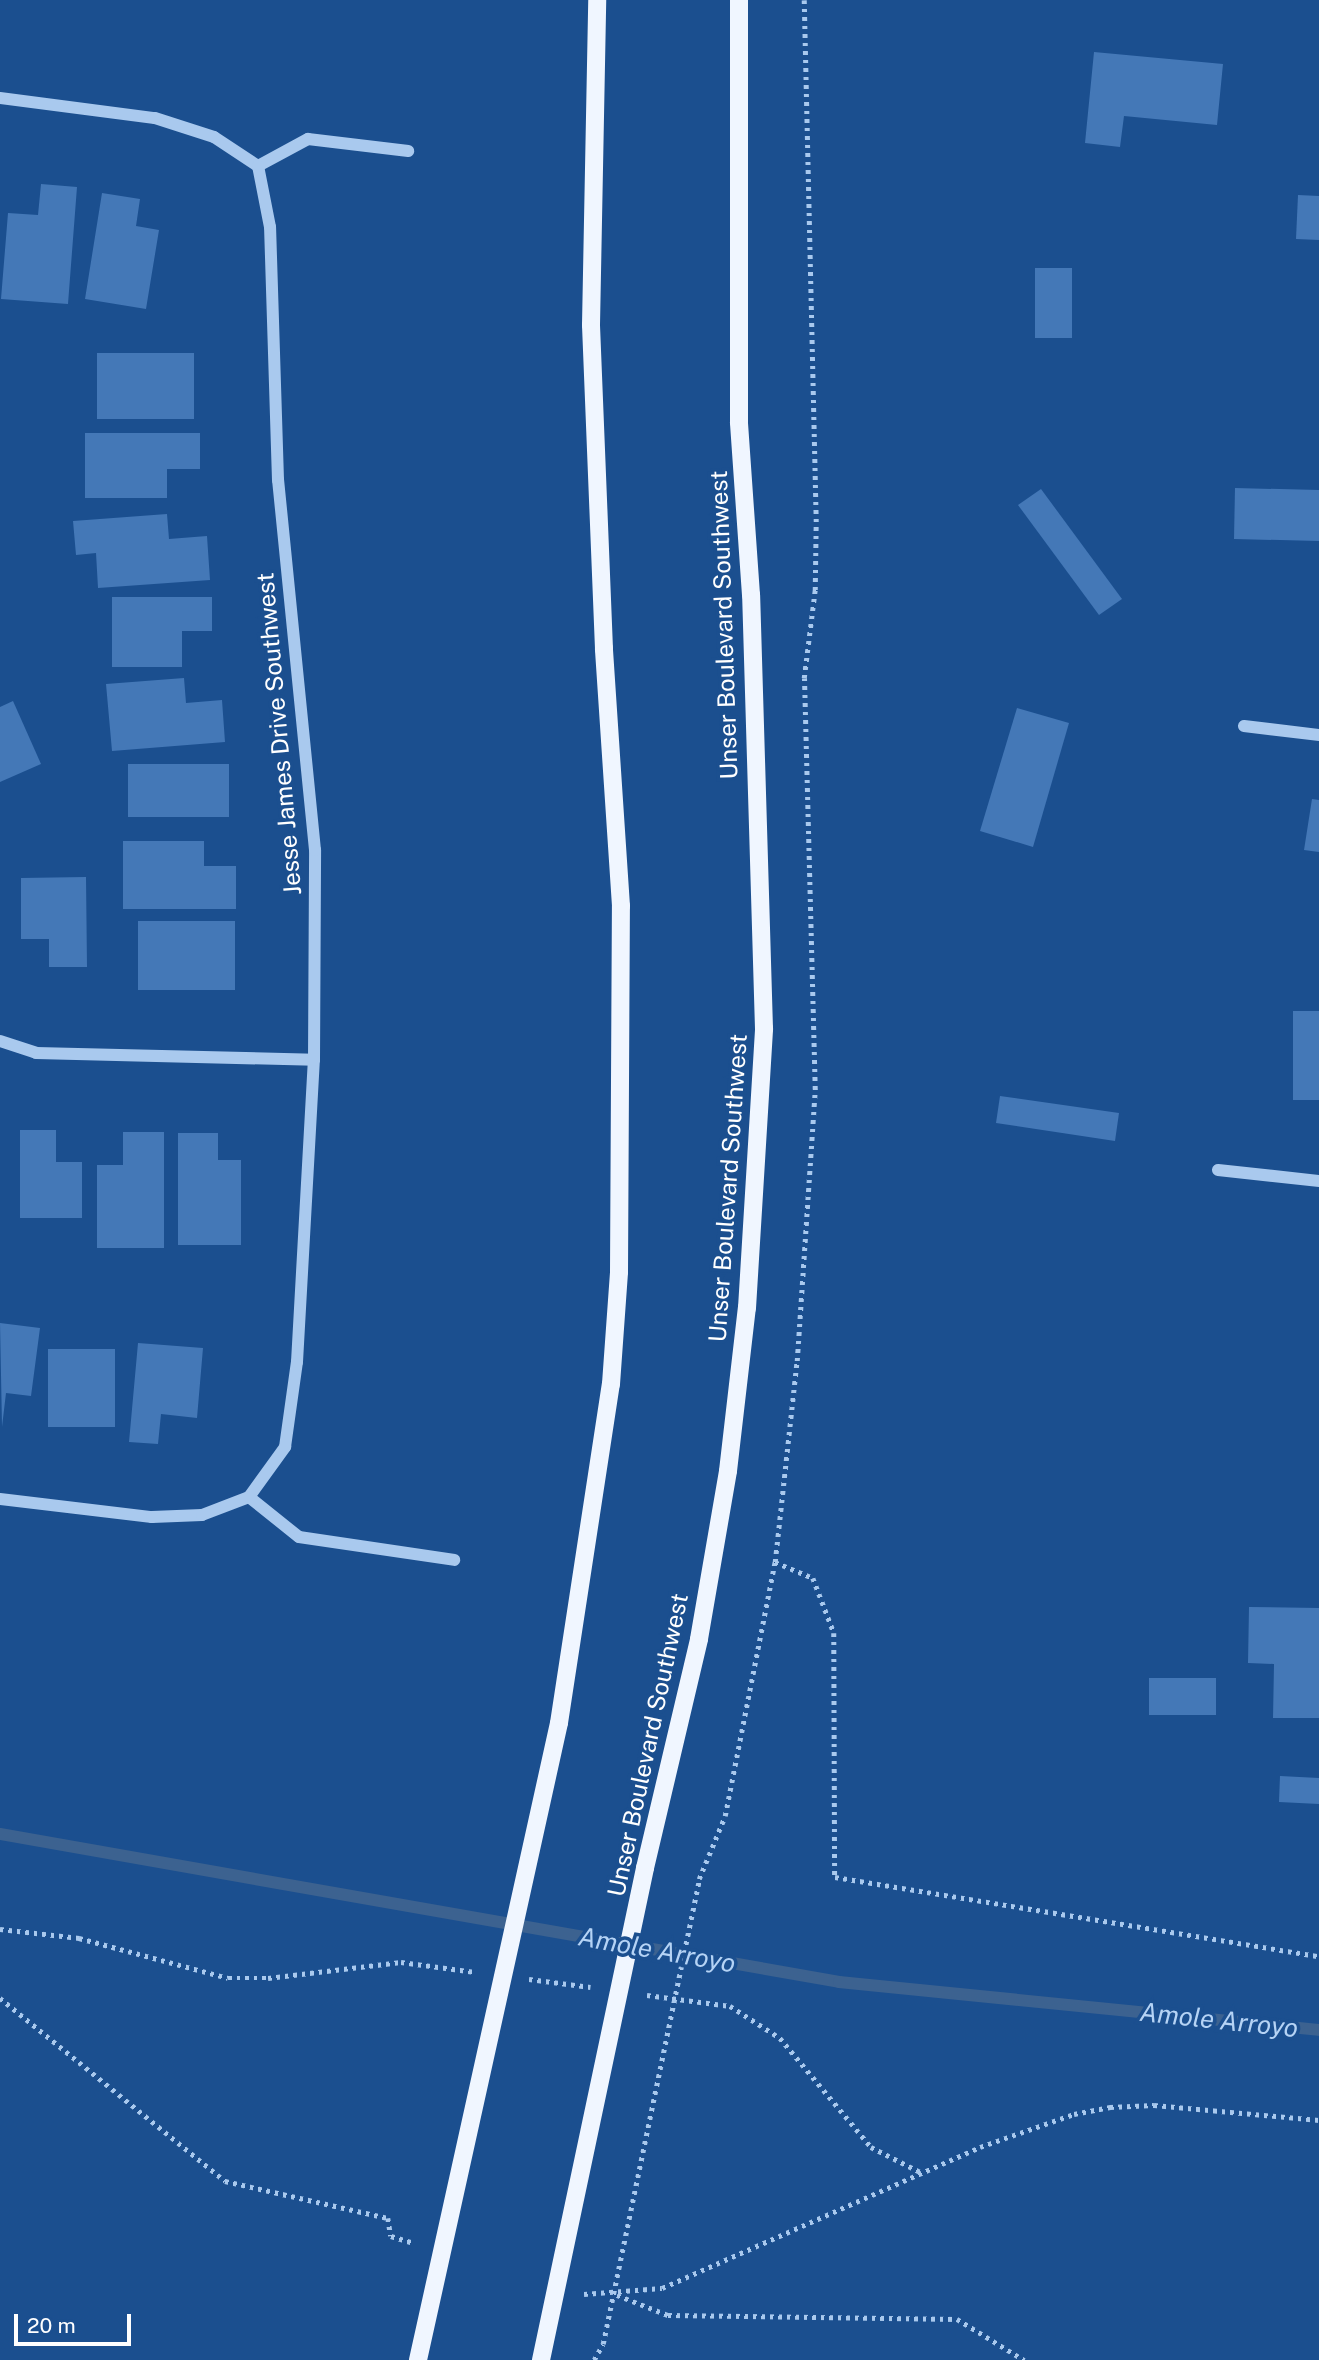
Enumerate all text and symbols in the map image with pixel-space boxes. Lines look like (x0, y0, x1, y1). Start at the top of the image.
street label: Unser Boulevard Southwest (704, 470, 744, 780)
street label: Jesse James Drive Southwest (251, 571, 307, 897)
street label: Unser Boulevard Southwest (703, 1033, 753, 1343)
street label: Unser Boulevard Southwest (602, 1591, 694, 1899)
water label: Amole Arroyo (576, 1921, 738, 1979)
water label: Amole Arroyo (1138, 1996, 1300, 2044)
scale bar (18, 2300, 135, 2344)
text: 20 m (27, 2313, 76, 2338)

